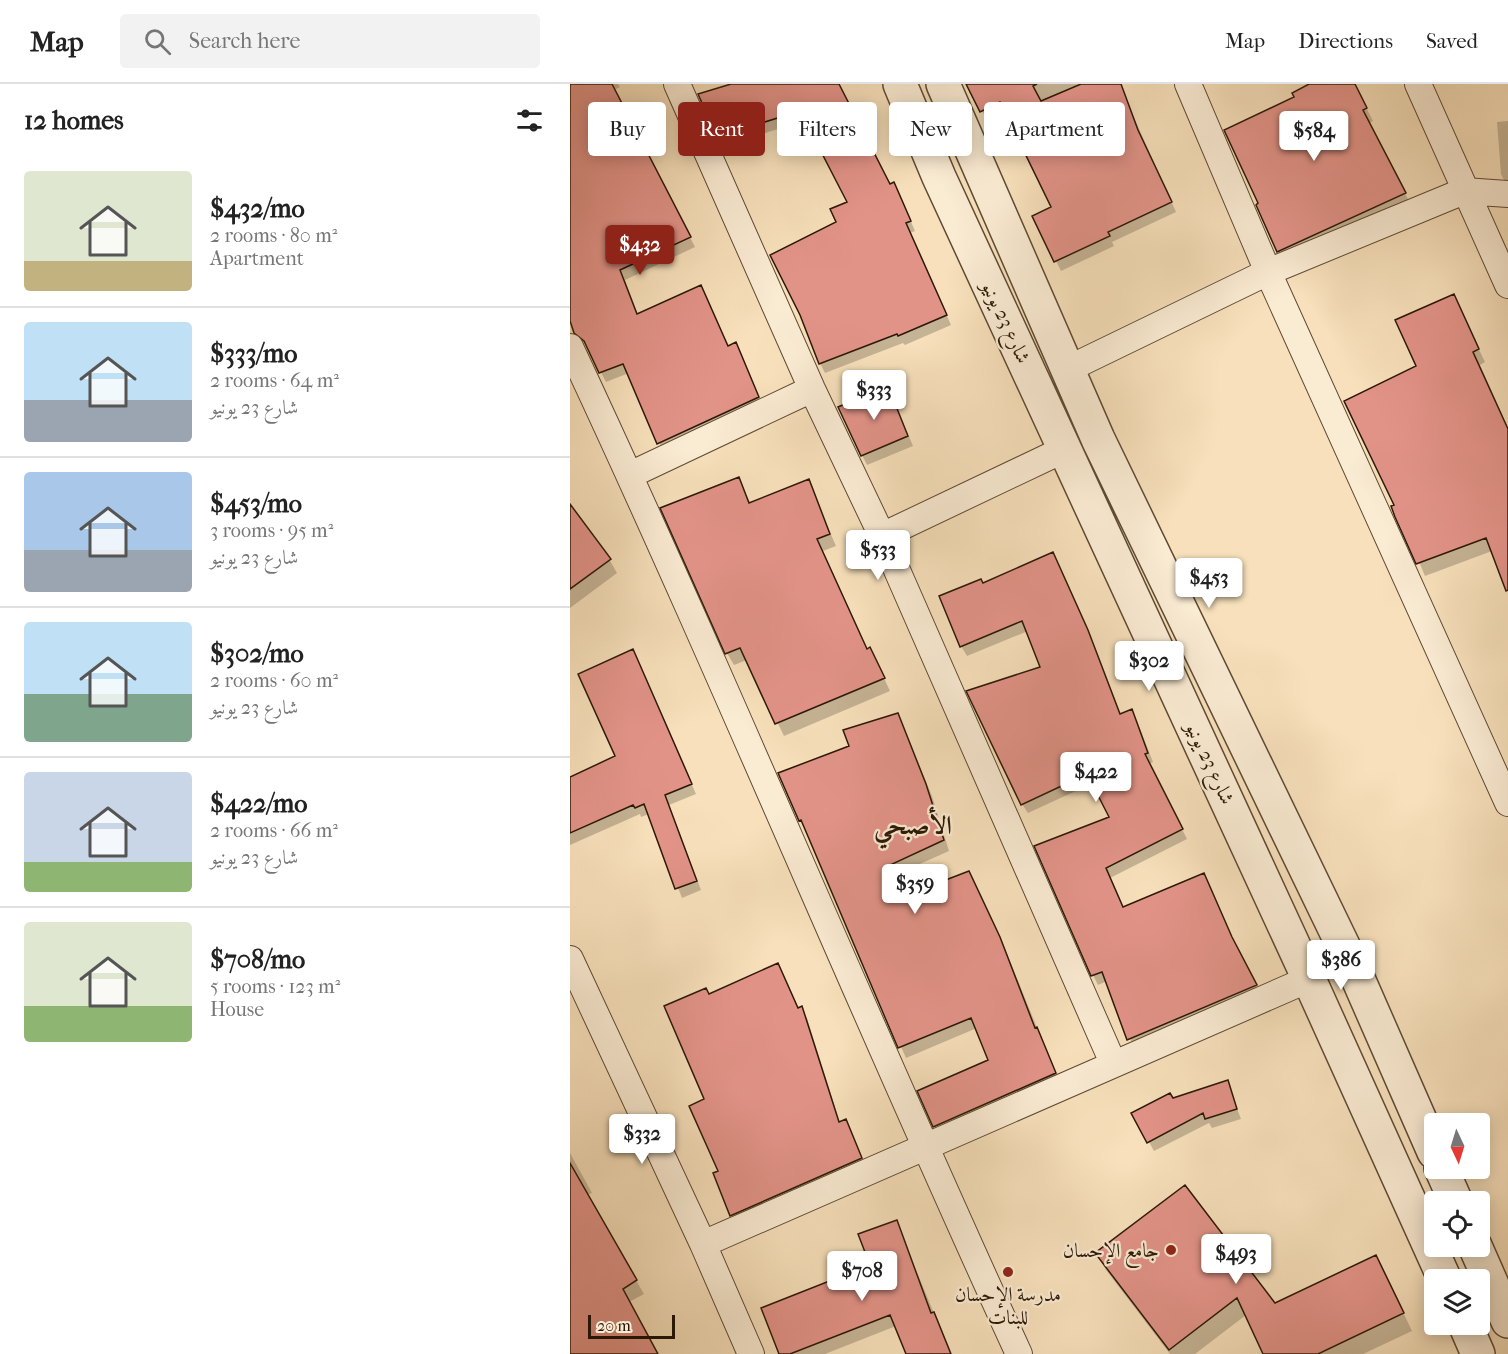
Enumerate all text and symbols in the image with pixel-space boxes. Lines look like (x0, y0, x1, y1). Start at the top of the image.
search box (120, 14, 540, 68)
text: Map (30, 25, 84, 58)
icon: search (141, 25, 174, 58)
text: Search here (189, 28, 300, 54)
text: Map (1225, 29, 1265, 53)
text: Directions (1298, 29, 1393, 53)
text: Saved (1426, 29, 1478, 53)
chip: Buy (588, 102, 666, 156)
chip: Rent (678, 102, 765, 156)
chip: Filters (777, 102, 877, 156)
chip: New (889, 102, 972, 156)
chip: Apartment (984, 102, 1125, 156)
icon: filters (513, 104, 546, 137)
text: 12 homes (24, 105, 124, 136)
pin: $584 (1278, 111, 1350, 162)
text: $584 (1293, 119, 1335, 142)
text: $432/mo (210, 193, 305, 224)
icon: home (72, 195, 144, 267)
text: 2 rooms · 80 m² (210, 224, 337, 247)
pin: $432 (604, 225, 676, 276)
text: $432 (619, 233, 661, 256)
text: Apartment (210, 247, 304, 270)
street label: شارع 23 يونيو (971, 275, 1035, 369)
text: $333/mo (210, 338, 297, 369)
icon: home (72, 346, 144, 418)
text: 2 rooms · 64 m² (210, 369, 339, 392)
pin: $333 (838, 370, 910, 421)
text: $333 (856, 378, 892, 401)
text: شارع 23 يونيو (210, 396, 298, 419)
text: $453/mo (210, 488, 302, 519)
icon: home (72, 496, 144, 568)
text: 3 rooms · 95 m² (210, 519, 333, 542)
pin: $533 (842, 530, 914, 581)
text: $533 (860, 538, 896, 561)
text: شارع 23 يونيو (210, 546, 298, 569)
pin: $453 (1173, 558, 1245, 609)
text: $453 (1189, 566, 1229, 589)
text: $302/mo (210, 638, 304, 669)
pin: $302 (1113, 641, 1185, 692)
icon: home (72, 646, 144, 718)
text: $302 (1129, 649, 1169, 672)
text: 2 rooms · 60 m² (210, 669, 338, 692)
text: شارع 23 يونيو (210, 696, 298, 719)
street label: شارع 23 يونيو (1175, 716, 1239, 810)
pin: $422 (1060, 752, 1132, 803)
text: $422 (1074, 760, 1118, 783)
text: $422/mo (210, 788, 307, 819)
icon: home (72, 796, 144, 868)
district label: الأصبحي (874, 806, 952, 849)
text: 2 rooms · 66 m² (210, 819, 338, 842)
text: شارع 23 يونيو (210, 846, 298, 869)
pin: $359 (879, 864, 951, 915)
text: $359 (896, 872, 934, 895)
pin: $386 (1305, 940, 1377, 991)
text: $708/mo (210, 944, 305, 975)
icon: home (72, 946, 144, 1018)
text: $386 (1321, 948, 1361, 971)
text: 5 rooms · 123 m² (210, 975, 340, 998)
text: House (210, 998, 264, 1021)
north arrow (1424, 1113, 1490, 1179)
map controls (1424, 1113, 1490, 1335)
pin: $332 (606, 1114, 678, 1165)
text: $332 (623, 1122, 661, 1145)
button: locate (1424, 1191, 1490, 1257)
pin: $493 (1200, 1234, 1272, 1285)
place label: جامع الإحسان (1063, 1239, 1159, 1268)
text: $493 (1215, 1242, 1257, 1265)
marker: جامع الإحسان (1164, 1243, 1178, 1257)
pin: $708 (826, 1251, 898, 1302)
text: $708 (841, 1259, 883, 1282)
marker: مدرسة الإحسان للبنات (1001, 1265, 1015, 1279)
button: layers (1424, 1269, 1490, 1335)
place label: مدرسة الإحسان للبنات (955, 1283, 1061, 1329)
scale bar (588, 1312, 675, 1340)
text: 20 m (597, 1316, 631, 1335)

